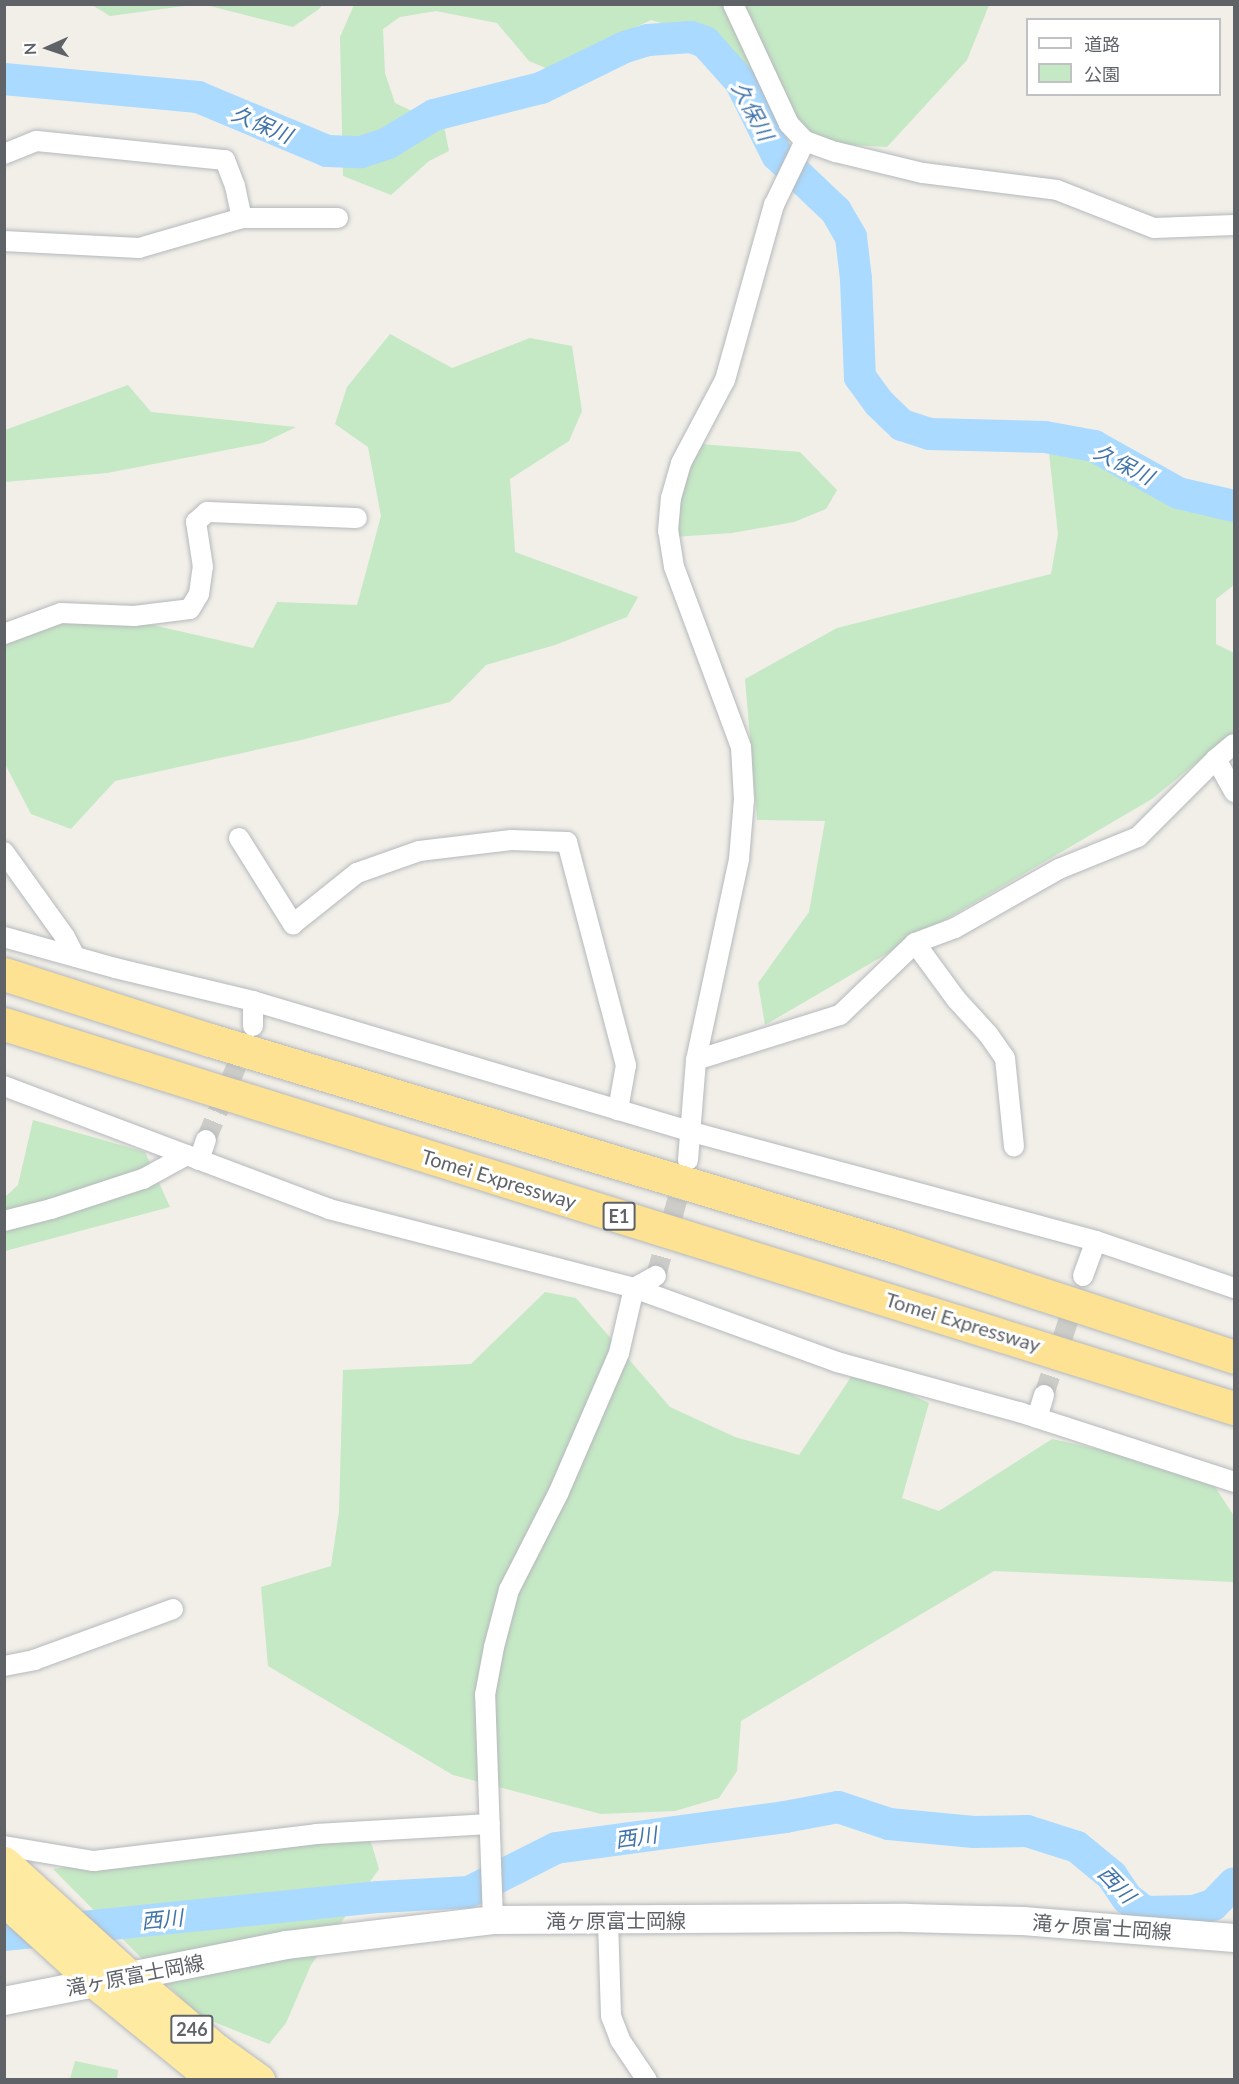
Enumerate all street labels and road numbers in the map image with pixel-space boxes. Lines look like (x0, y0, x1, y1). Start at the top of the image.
street label: Tomei Expressway (419, 1144, 579, 1214)
road number: E1 (602, 1201, 636, 1231)
street label: Tomei Expressway (883, 1287, 1043, 1357)
street label: 滝ヶ原富士岡線 (546, 1908, 686, 1932)
street label: 滝ヶ原富士岡線 (1031, 1910, 1173, 1944)
street label: 滝ヶ原富士岡線 (64, 1950, 206, 2000)
road number: 246 (170, 2014, 214, 2044)

